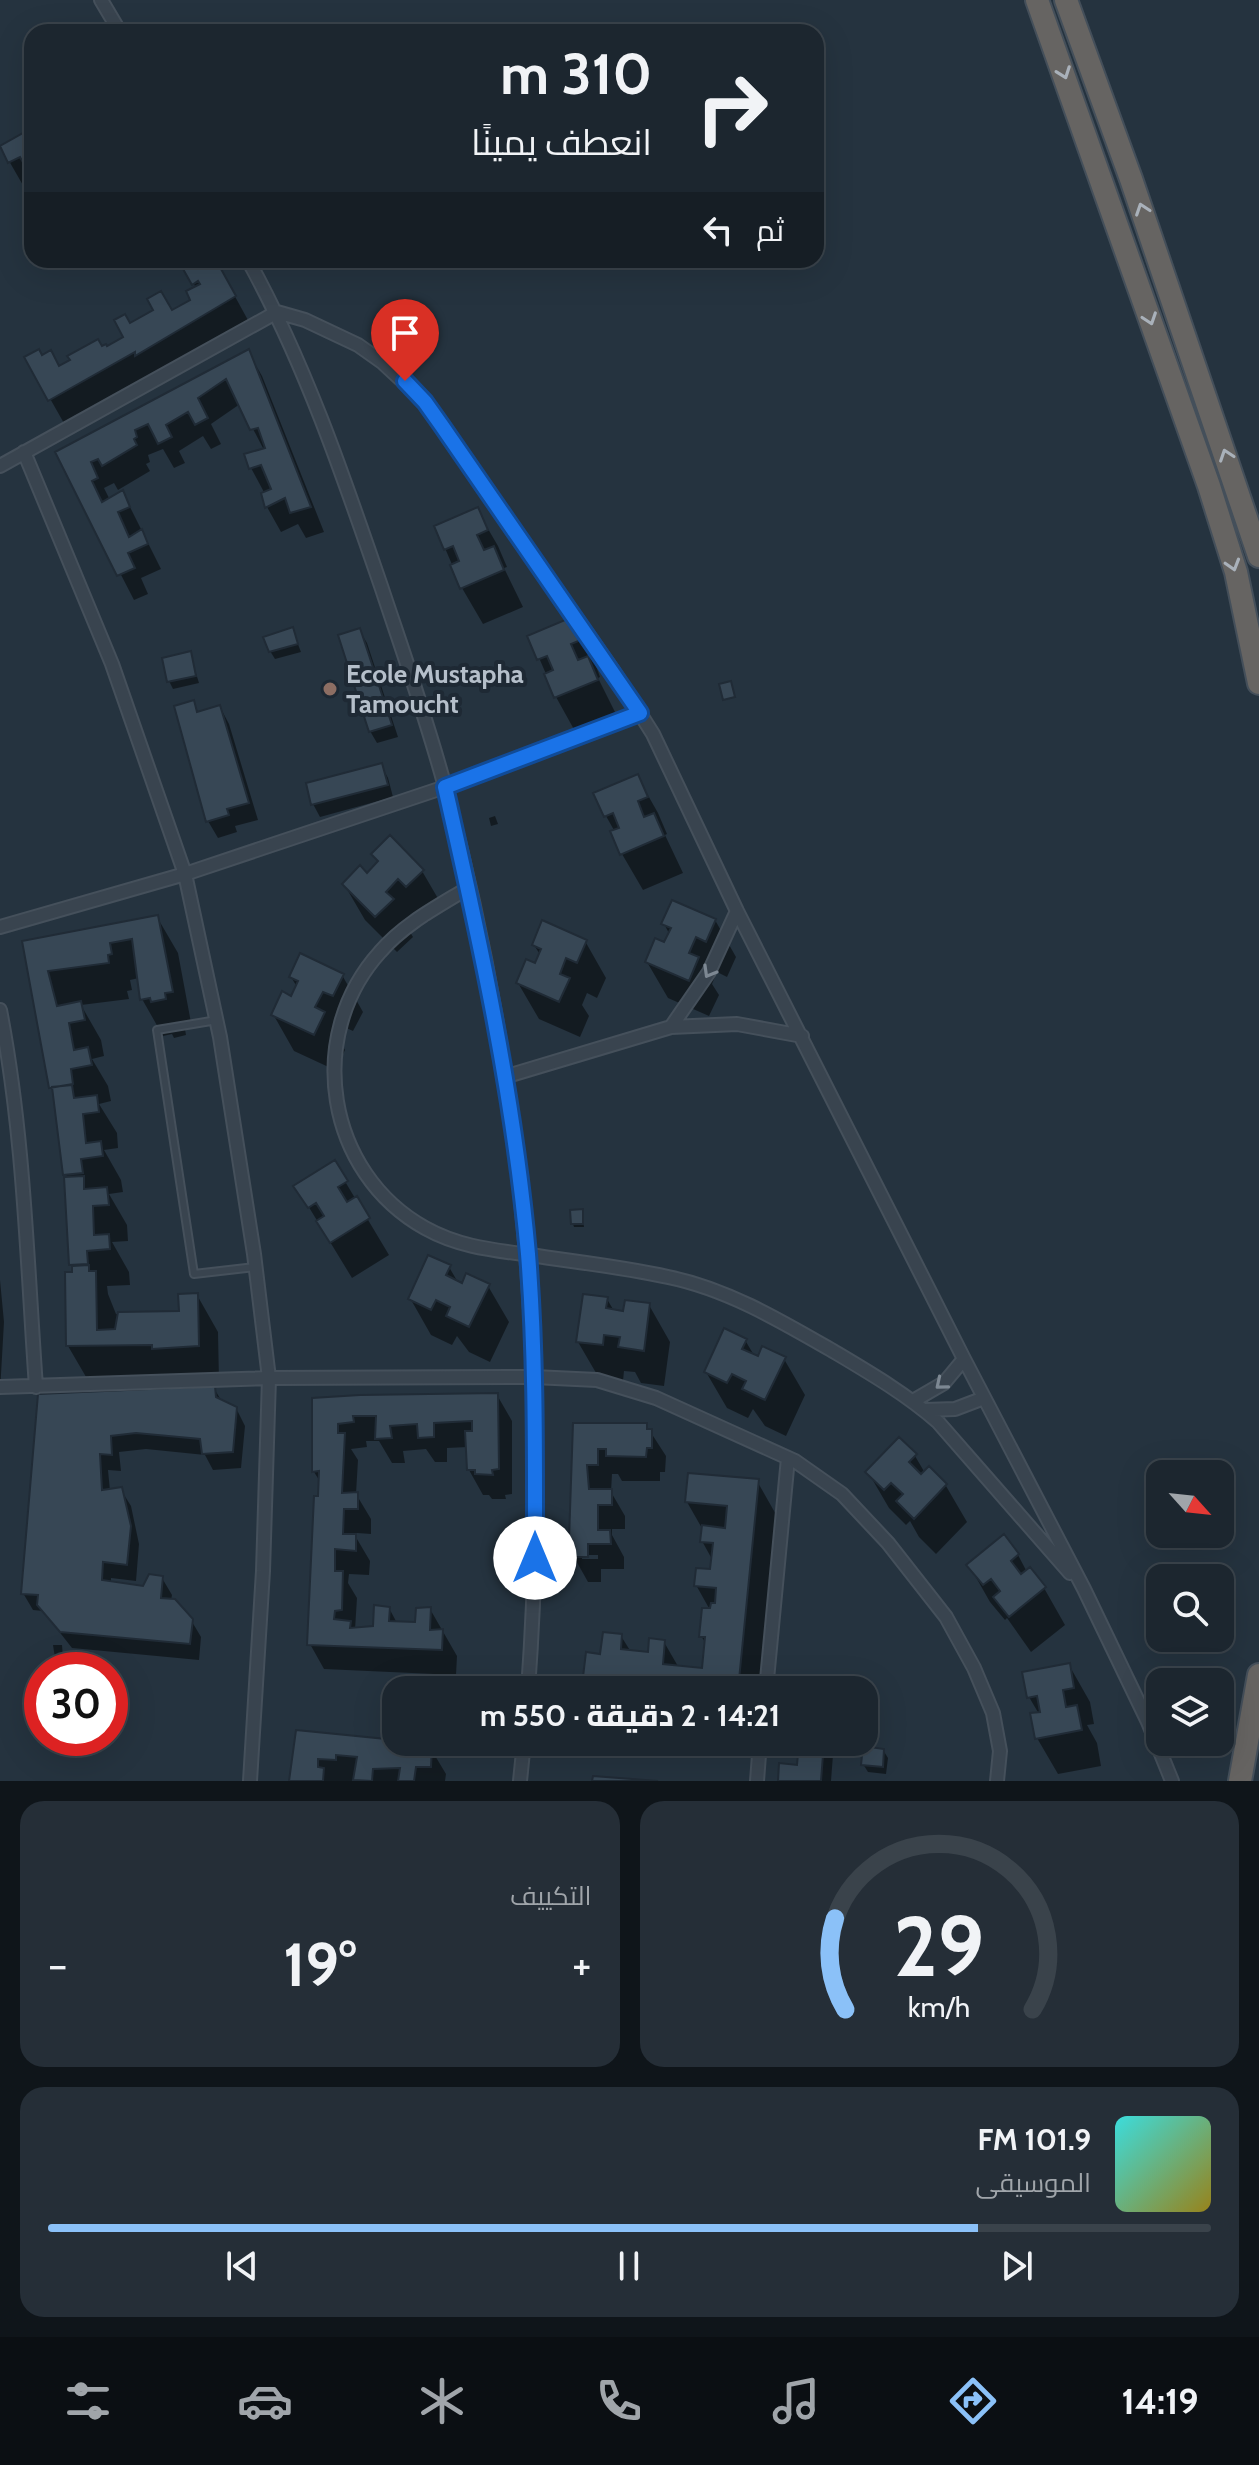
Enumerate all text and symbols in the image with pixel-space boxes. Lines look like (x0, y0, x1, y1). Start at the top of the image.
text: 310 m (500, 40, 652, 108)
icon: right (680, 56, 784, 160)
one-way arrow (1054, 66, 1070, 80)
text: انعطف يمينًا (471, 120, 652, 164)
one-way arrow (1135, 203, 1151, 217)
icon: left (696, 208, 740, 252)
text: ثم (756, 212, 784, 249)
pin (371, 299, 439, 381)
icon: arrive (383, 311, 427, 355)
one-way arrow (1141, 311, 1157, 325)
one-way arrow (1220, 449, 1236, 463)
one-way arrow (1224, 558, 1240, 571)
place label: Ecole Mustapha Tamoucht (346, 658, 524, 720)
marker: Ecole Mustapha Tamoucht (321, 680, 339, 698)
one-way arrow (703, 963, 719, 978)
one-way arrow (936, 1374, 951, 1389)
north arrow (1146, 1460, 1234, 1548)
map controls (1146, 1460, 1234, 1756)
position arrow (493, 1516, 577, 1600)
button: search (1146, 1564, 1234, 1652)
speed limit sign: 30 (24, 1652, 128, 1756)
button: layers (1146, 1668, 1234, 1756)
text: 14:21 · 2 دقيقة · 550 m (480, 1697, 780, 1734)
text: التكييف (510, 1880, 592, 1912)
text: 29 (894, 1896, 985, 1997)
text: 19° (283, 1928, 356, 2001)
text: − (48, 1938, 67, 1991)
text: + (572, 1938, 591, 1991)
text: km/h (908, 1989, 971, 2024)
text: 101.9 FM (978, 2121, 1091, 2158)
text: الموسيقى (976, 2167, 1091, 2199)
icon: previous (220, 2244, 264, 2288)
icon: pause (607, 2244, 651, 2288)
icon: next (995, 2244, 1039, 2288)
icon: filters (60, 2373, 116, 2429)
icon: car (237, 2373, 293, 2429)
icon: climate (414, 2373, 470, 2429)
icon: phone (591, 2373, 647, 2429)
icon: music (768, 2373, 824, 2429)
icon: directions (945, 2373, 1001, 2429)
text: 14:19 (1121, 2379, 1199, 2423)

